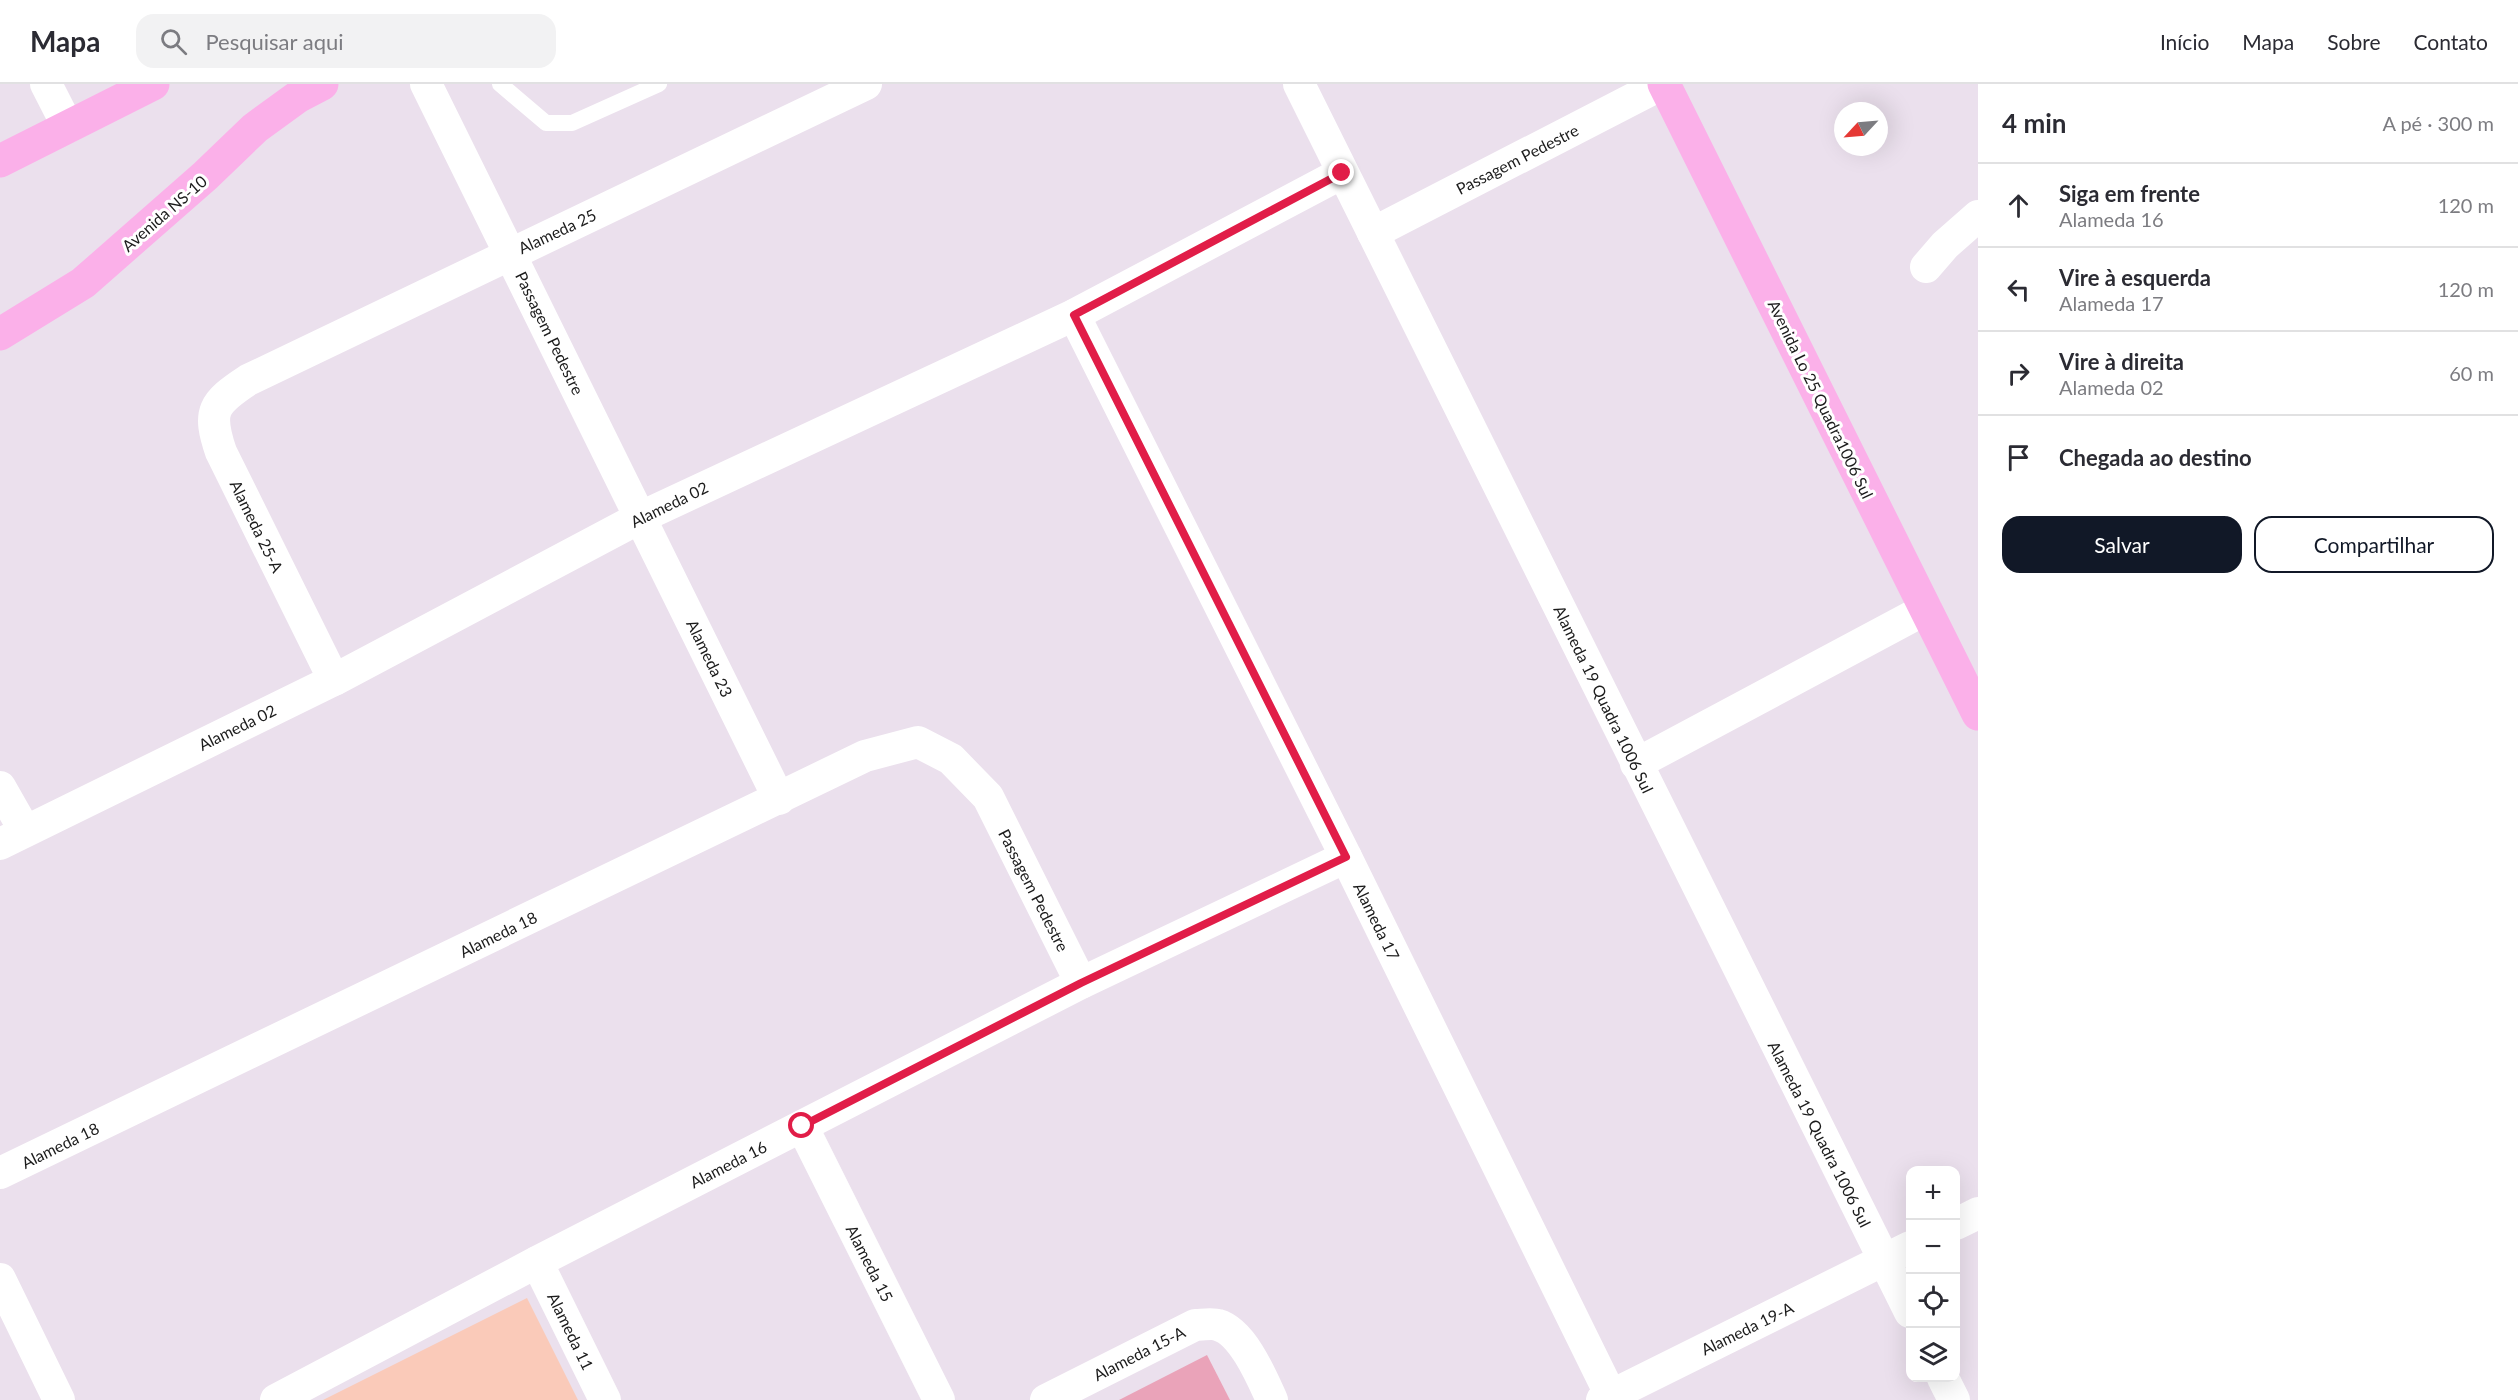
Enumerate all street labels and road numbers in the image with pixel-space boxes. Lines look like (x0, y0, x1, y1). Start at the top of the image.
street label: Passagem Pedestre (1453, 120, 1581, 198)
street label: Avenida NS-10 (118, 171, 210, 255)
street label: Alameda 25 (515, 205, 599, 257)
street label: Passagem Pedestre (512, 268, 588, 398)
street label: Avenida Lo 25 Quadra1006 Sul (1765, 297, 1877, 501)
street label: Alameda 25-A (226, 477, 288, 575)
street label: Alameda 02 (627, 477, 711, 531)
street label: Alameda 19 Quadra 1006 Sul (1550, 602, 1658, 796)
street label: Alameda 23 (683, 616, 737, 700)
street label: Alameda 02 (195, 700, 279, 754)
street label: Passagem Pedestre (995, 826, 1073, 954)
street label: Alameda 17 (1350, 879, 1404, 963)
street label: Alameda 18 (456, 907, 540, 961)
street label: Alameda 19 Quadra 1006 Sul (1765, 1038, 1875, 1230)
street label: Alameda 18 (18, 1118, 102, 1172)
street label: Alameda 16 (686, 1137, 770, 1191)
street label: Alameda 15 (843, 1221, 897, 1305)
street label: Alameda 11 (544, 1289, 598, 1373)
street label: Alameda 19-A (1698, 1297, 1796, 1359)
street label: Alameda 15-A (1090, 1322, 1188, 1384)

